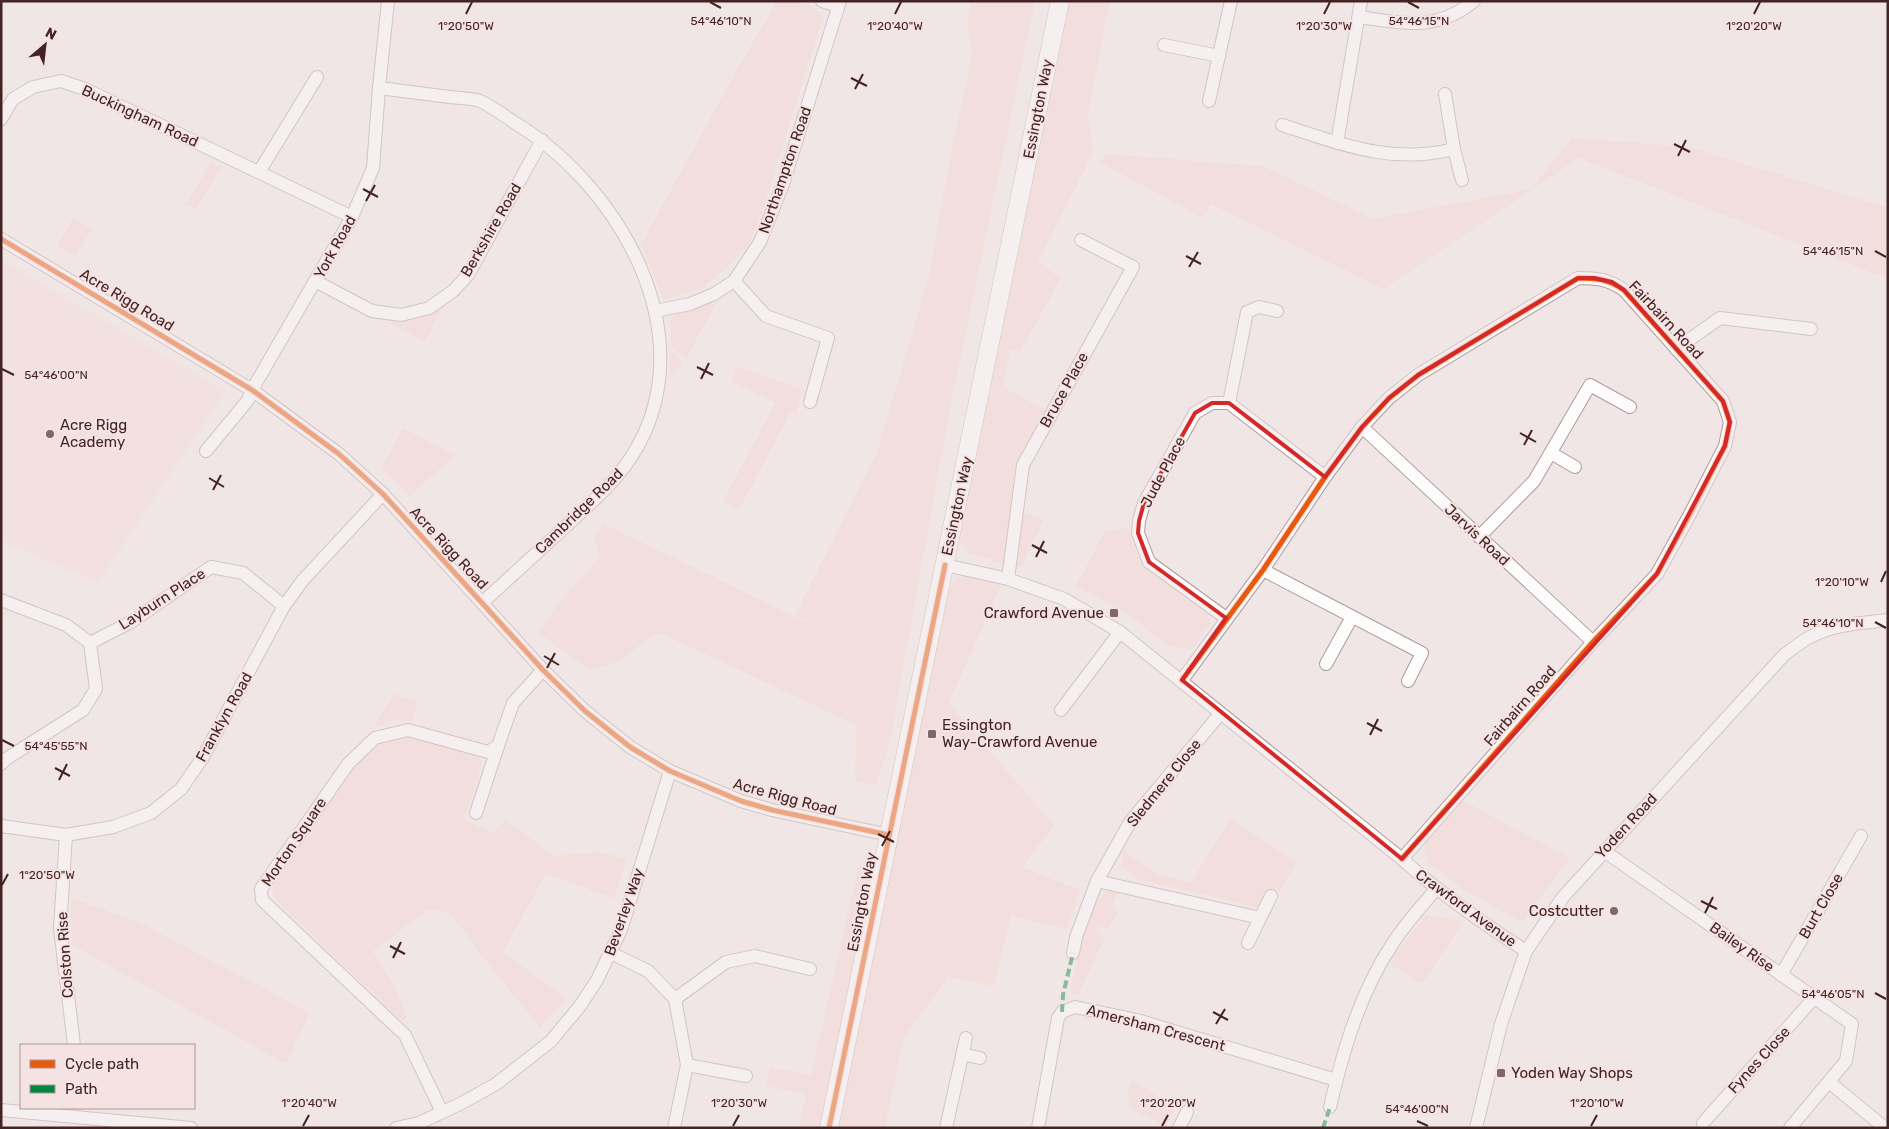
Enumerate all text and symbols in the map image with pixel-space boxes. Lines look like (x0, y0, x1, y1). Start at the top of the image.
text: 54°46'10"N (690, 14, 752, 28)
text: 54°46'15"N (1389, 14, 1449, 28)
text: 1°20'50"W (438, 19, 494, 33)
text: 1°20'40"W (867, 19, 923, 33)
text: 1°20'30"W (1296, 19, 1352, 33)
text: 1°20'20"W (1726, 19, 1782, 33)
north arrow (20, 20, 70, 70)
text: N (42, 24, 59, 44)
street label: Essington Way (1020, 58, 1056, 160)
street label: Buckingham Road (79, 81, 201, 151)
street label: Northampton Road (755, 104, 815, 236)
street label: Berkshire Road (457, 180, 525, 280)
street label: York Road (310, 212, 360, 282)
text: 54°46'15"N (1803, 244, 1863, 258)
street label: Acre Rigg Road (77, 265, 177, 335)
street label: Fairbairn Road (1625, 277, 1707, 363)
street label: Bruce Place (1036, 349, 1092, 431)
text: 54°46'00"N (24, 368, 88, 382)
place label: Acre Rigg Academy (60, 416, 127, 451)
marker: Acre Rigg Academy (44, 428, 56, 440)
street label: Jude Place (1137, 433, 1189, 511)
street label: Essington Way (938, 455, 976, 557)
street label: Cambridge Road (531, 464, 627, 558)
street label: Jarvis Road (1441, 500, 1513, 570)
street label: Acre Rigg Road (406, 503, 492, 593)
street label: Layburn Place (115, 564, 209, 634)
text: 1°20'10"W (1815, 575, 1869, 589)
place label: Crawford Avenue (984, 604, 1104, 622)
marker: Crawford Avenue (1108, 607, 1120, 619)
text: 54°46'10"N (1802, 616, 1864, 630)
street label: Fairbairn Road (1480, 662, 1560, 750)
street label: Franklyn Road (192, 669, 256, 765)
place label: Essington Way-Crawford Avenue (942, 716, 1097, 751)
marker: Essington Way-Crawford Avenue (926, 728, 938, 740)
street label: Sledmere Close (1123, 735, 1205, 831)
text: 54°45'55"N (24, 739, 88, 753)
street label: Acre Rigg Road (731, 775, 839, 819)
street label: Yoden Road (1591, 790, 1661, 862)
street label: Morton Square (258, 794, 330, 890)
street label: Essington Way (844, 851, 880, 953)
street label: Crawford Avenue (1412, 865, 1520, 951)
street label: Beverley Way (601, 866, 647, 958)
text: 1°20'50"W (19, 868, 75, 882)
street label: Burt Close (1795, 870, 1847, 942)
place label: Costcutter (1529, 902, 1604, 920)
marker: Costcutter (1608, 905, 1620, 917)
street label: Colston Rise (53, 911, 77, 999)
street label: Bailey Rise (1706, 918, 1778, 976)
text: 54°46'05"N (1801, 987, 1865, 1001)
street label: Amersham Crescent (1085, 1001, 1227, 1055)
street label: Fynes Close (1724, 1023, 1794, 1097)
legend (20, 1044, 195, 1109)
text: Cycle path (65, 1055, 139, 1073)
place label: Yoden Way Shops (1511, 1064, 1633, 1082)
marker: Yoden Way Shops (1495, 1067, 1507, 1079)
text: Path (65, 1080, 98, 1098)
text: 1°20'40"W (281, 1096, 337, 1110)
text: 1°20'30"W (711, 1096, 767, 1110)
text: 1°20'20"W (1140, 1096, 1196, 1110)
text: 1°20'10"W (1570, 1096, 1624, 1110)
text: 54°46'00"N (1385, 1102, 1449, 1116)

